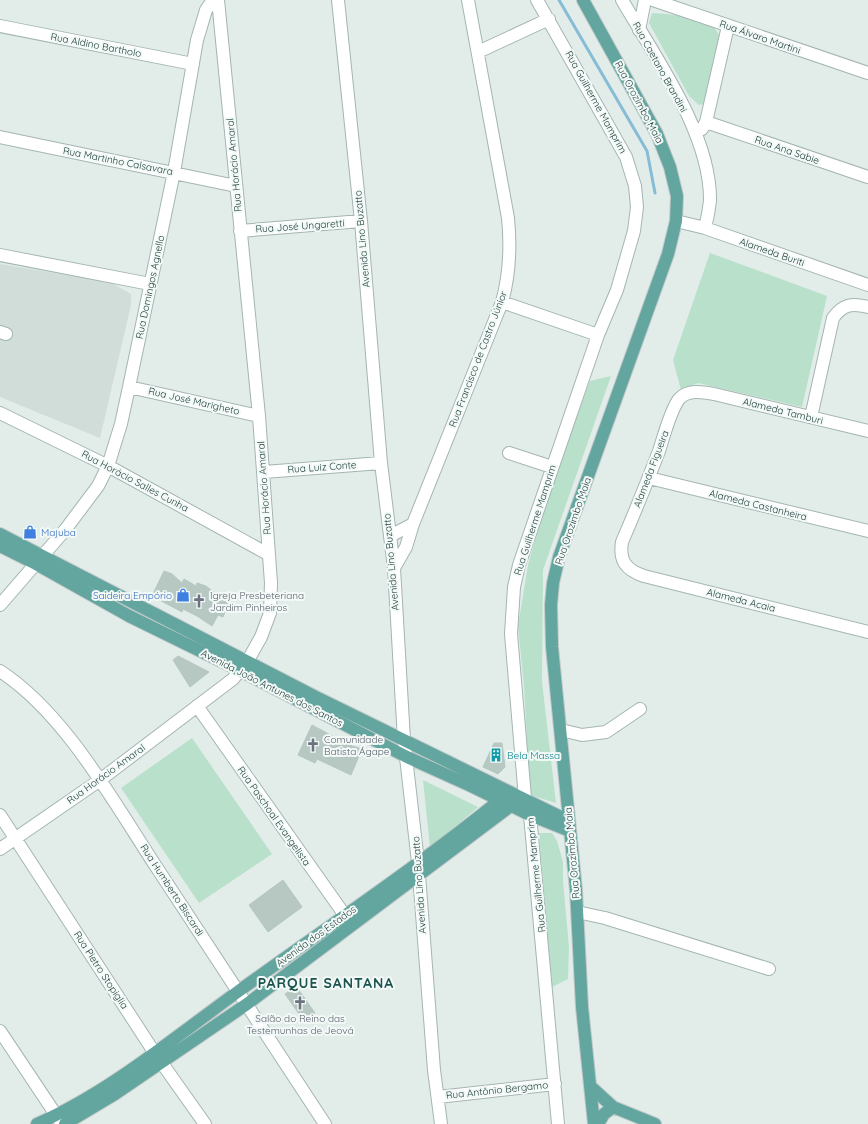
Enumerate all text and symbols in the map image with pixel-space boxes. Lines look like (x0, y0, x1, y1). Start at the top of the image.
street label: Rua Álvaro Martini (718, 17, 802, 57)
street label: Rua Caetano Brandini (630, 19, 690, 115)
street label: Rua Aldino Bartholo (49, 30, 143, 60)
street label: Rua Guilherme Mamprim (562, 48, 630, 156)
street label: Rua Orozimbo Maia (612, 58, 666, 146)
street label: Rua Horácio Amaral (223, 118, 245, 212)
street label: Rua Ana Sabie (753, 133, 821, 167)
street label: Rua Martinho Calsavara (62, 144, 174, 178)
street label: Avenida Lino Buzatto (351, 190, 373, 288)
street label: Rua José Ungaretti (255, 216, 345, 236)
street label: Rua Domingos Agnello (133, 234, 167, 340)
street label: Alameda Buriti (738, 235, 806, 269)
street label: Rua Francisco de Castro Júnior (446, 289, 510, 429)
street label: Rua José Marigheto (147, 384, 241, 418)
street label: Alameda Tamburi (741, 395, 825, 427)
street label: Alameda Figueira (630, 429, 672, 509)
street label: Rua Horácio Amaral (254, 441, 274, 535)
street label: Rua Horácio Salles Cunha (79, 447, 191, 515)
street label: Rua Luiz Conte (287, 458, 357, 476)
street label: Rua Guilherme Mamprim (511, 463, 559, 577)
street label: Rua Orozimbo Maia (552, 476, 594, 566)
street label: Alameda Castanheira (708, 487, 808, 523)
street label: Avenida Lino Buzatto (380, 513, 402, 611)
shop icon: Majuba (22, 524, 38, 540)
place label: Majuba (41, 526, 76, 539)
street label: Alameda Acaia (705, 585, 777, 615)
shop icon: Saideira Empório (175, 587, 191, 603)
place label: Saideira Empório (93, 589, 172, 602)
place label: Igreja Presbeteriana Jardim Pinheiros (210, 589, 304, 614)
church icon: Igreja Presbeteriana Jardim Pinheiros (191, 593, 207, 609)
street label: Avenida João Antunes dos Santos (199, 646, 345, 730)
place label: Comunidade Batista Ágape (324, 733, 390, 758)
church icon: Comunidade Batista Ágape (305, 737, 321, 753)
street label: Rua Horácio Amaral (64, 741, 148, 807)
building icon: Bela Massa (488, 747, 504, 763)
place label: Bela Massa (507, 749, 560, 762)
street label: Rua Paschoal Evangelista (235, 764, 313, 868)
street label: Rua Orozimbo Maia (562, 807, 582, 899)
street label: Rua Guilherme Mamprim (524, 817, 548, 933)
street label: Avenida Lino Buzatto (409, 836, 429, 934)
street label: Rua Humberto Biscardi (137, 842, 207, 938)
street label: Avenida dos Estados (273, 902, 359, 969)
street label: Rua Pietro Stopiglia (71, 928, 131, 1012)
district label: PARQUE SANTANA (258, 974, 394, 992)
church icon: Salão do Reino das Testemunhas de Jeová (292, 995, 308, 1011)
place label: Salão do Reino das Testemunhas de Jeová (246, 1012, 354, 1037)
street label: Rua Antônio Bergamo (445, 1078, 549, 1102)

